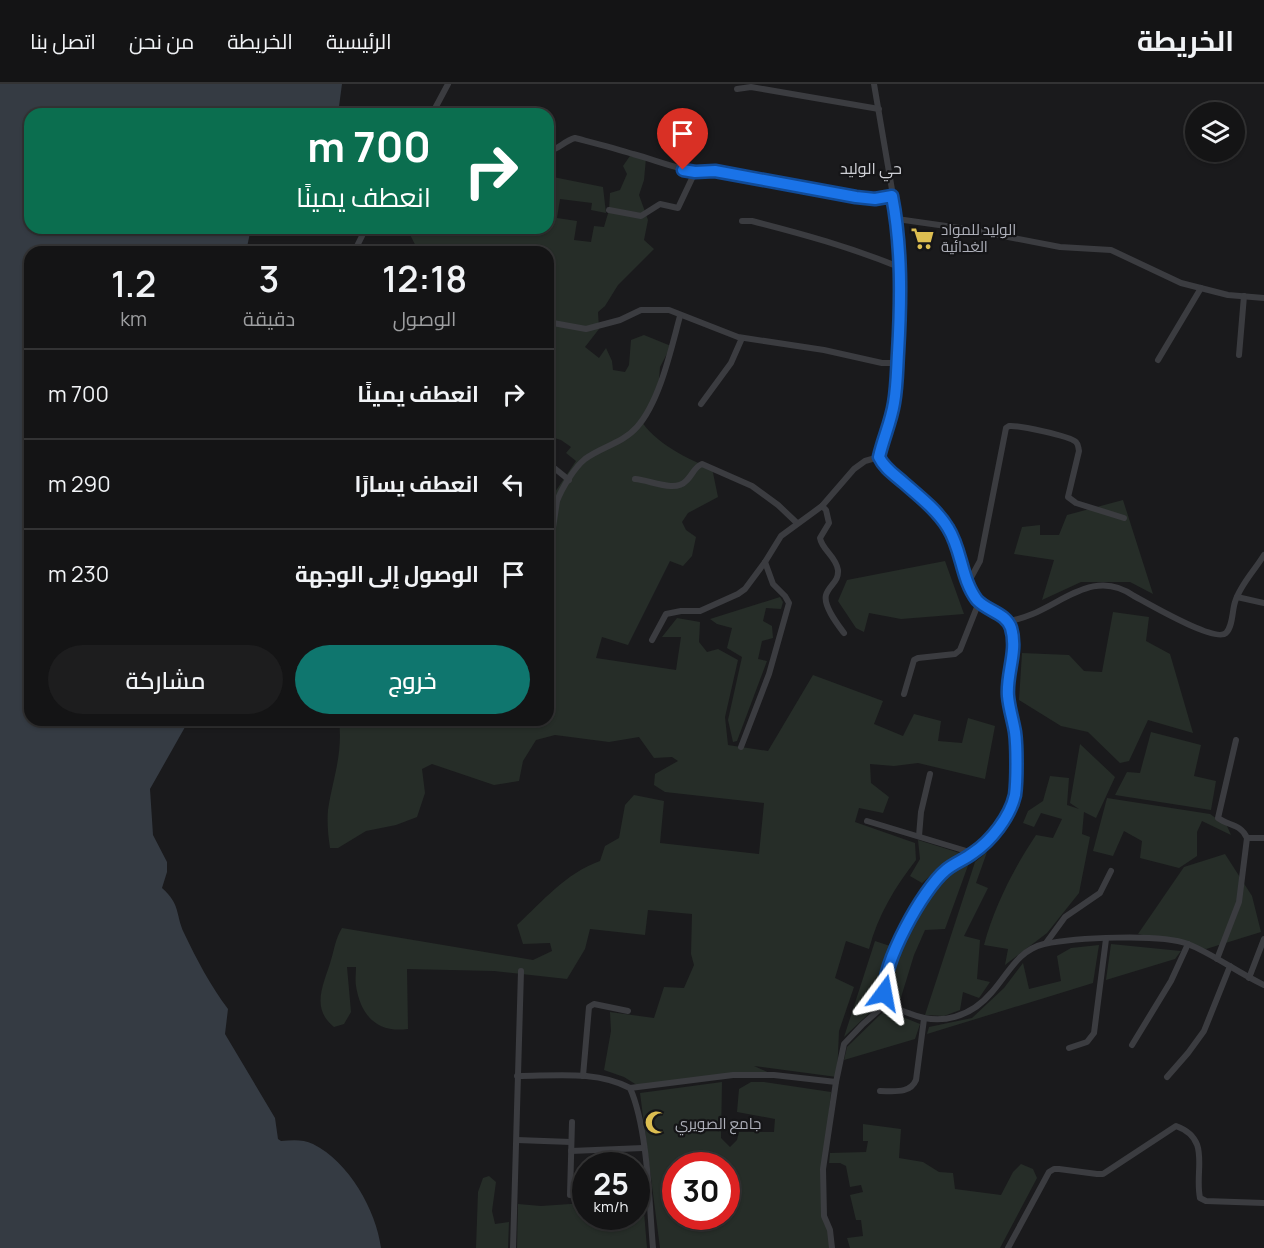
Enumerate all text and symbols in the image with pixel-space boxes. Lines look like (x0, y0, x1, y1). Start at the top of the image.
text: الخريطة (1137, 21, 1234, 59)
text: اتصل بنا (30, 27, 96, 55)
text: من نحن (129, 27, 194, 55)
text: الخريطة (227, 27, 293, 55)
text: الرئيسية (326, 27, 392, 55)
map controls (1185, 102, 1245, 162)
button: layers (1185, 102, 1245, 162)
pin (657, 108, 708, 170)
text: 700 m (307, 117, 431, 175)
icon: arrive (666, 117, 699, 150)
icon: right (452, 132, 530, 210)
district label: حي الوليد (840, 157, 902, 182)
text: انعطف يمينًا (296, 178, 431, 215)
place label: الوليد للمواد الغدائية (941, 219, 1016, 257)
supermarket icon: الوليد للمواد الغدائية (910, 225, 936, 251)
text: 3 (259, 254, 279, 303)
text: 12:18 (382, 254, 467, 303)
text: 1.2 (111, 259, 156, 308)
text: km (120, 305, 147, 332)
text: دقيقة (243, 305, 295, 332)
text: الوصول (393, 305, 456, 332)
icon: right (497, 378, 530, 411)
text: 700 m (48, 379, 109, 409)
text: انعطف يمينًا (357, 379, 479, 409)
icon: left (497, 468, 530, 501)
text: 290 m (48, 469, 111, 499)
text: انعطف يسارًا (355, 469, 479, 499)
icon: arrive (497, 558, 530, 591)
text: 230 m (48, 559, 109, 589)
text: الوصول إلى الوجهة (295, 559, 479, 589)
button: مشاركة (48, 645, 283, 714)
button: خروج (295, 645, 530, 714)
position arrow (852, 961, 916, 1025)
mosque icon: جامع الصويري (644, 1110, 670, 1136)
place label: جامع الصويري (675, 1113, 761, 1136)
speed limit sign: 30 (662, 1152, 740, 1230)
text: 25 (593, 1163, 629, 1204)
text: km/h (594, 1196, 628, 1217)

